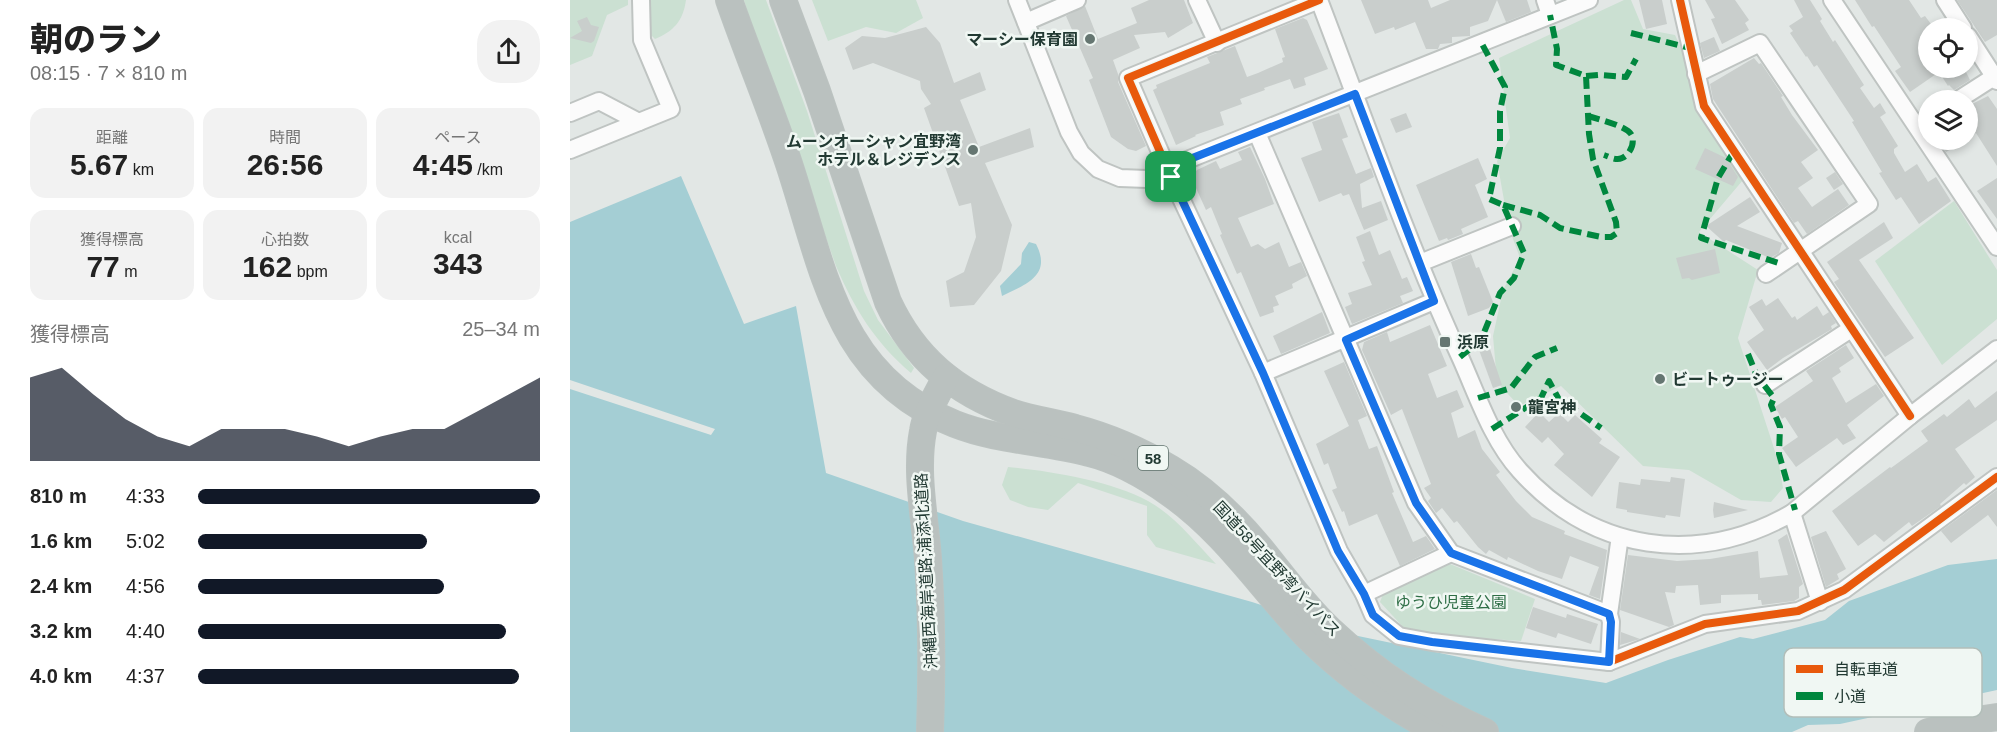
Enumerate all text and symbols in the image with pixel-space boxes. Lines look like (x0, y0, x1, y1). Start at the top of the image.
map controls (1918, 18, 1978, 150)
button: locate (1918, 18, 1978, 78)
button: share (477, 20, 540, 83)
text: 朝のラン (30, 21, 162, 58)
place label: マーシー保育園 (966, 31, 1078, 48)
marker: マーシー保育園 (1083, 32, 1097, 46)
text: 08:15 · 7 × 810 m (30, 62, 187, 84)
button: layers (1918, 90, 1978, 150)
text: 距離 (96, 129, 128, 146)
text: 時間 (269, 129, 301, 146)
text: ペース (434, 129, 482, 146)
place label: ムーンオーシャン宜野湾 ホテル＆レジデンス (786, 133, 961, 168)
marker: ムーンオーシャン宜野湾 ホテル＆レジデンス (966, 143, 980, 157)
text: 5.67 (70, 148, 128, 181)
text: 26:56 (247, 148, 323, 181)
text: 4:45 (413, 148, 473, 181)
pin (1145, 151, 1196, 202)
icon: arrive (1154, 160, 1187, 193)
text: km (128, 161, 154, 178)
text: /km (473, 161, 503, 178)
text: kcal (444, 229, 472, 246)
text: 獲得標高 (80, 231, 144, 248)
text: 心拍数 (261, 231, 309, 248)
text: 343 (433, 247, 483, 280)
text: 77 (86, 250, 120, 283)
text: 162 (242, 250, 292, 283)
text: m (120, 263, 138, 280)
text: bpm (292, 263, 328, 280)
text: 25–34 m (462, 318, 540, 340)
text: 獲得標高 (30, 323, 110, 345)
place label: 浜原 (1457, 334, 1489, 351)
marker: 浜原 (1438, 335, 1452, 349)
place label: ビートゥージー (1672, 371, 1784, 388)
marker: ビートゥージー (1653, 372, 1667, 386)
place label: 龍宮神 (1528, 398, 1576, 416)
marker: 龍宮神 (1509, 400, 1523, 414)
road number: 58 (1138, 446, 1168, 470)
street label: 沖縄西海岸道路;浦添北道路 (912, 472, 940, 670)
text: 810 m (30, 485, 87, 507)
text: 4:33 (126, 485, 165, 507)
street label: 国道58号宜野湾バイパス (1210, 498, 1344, 640)
text: 1.6 km (30, 530, 92, 552)
text: 5:02 (126, 530, 165, 552)
text: 2.4 km (30, 575, 92, 597)
text: 4:56 (126, 575, 165, 597)
park label: ゆうひ児童公園 (1395, 594, 1507, 611)
text: 3.2 km (30, 620, 92, 642)
text: 4:40 (126, 620, 165, 642)
legend (1784, 648, 1982, 717)
text: 自転車道 (1834, 661, 1898, 678)
text: 4.0 km (30, 665, 92, 687)
text: 4:37 (126, 665, 165, 687)
text: 小道 (1834, 688, 1866, 705)

